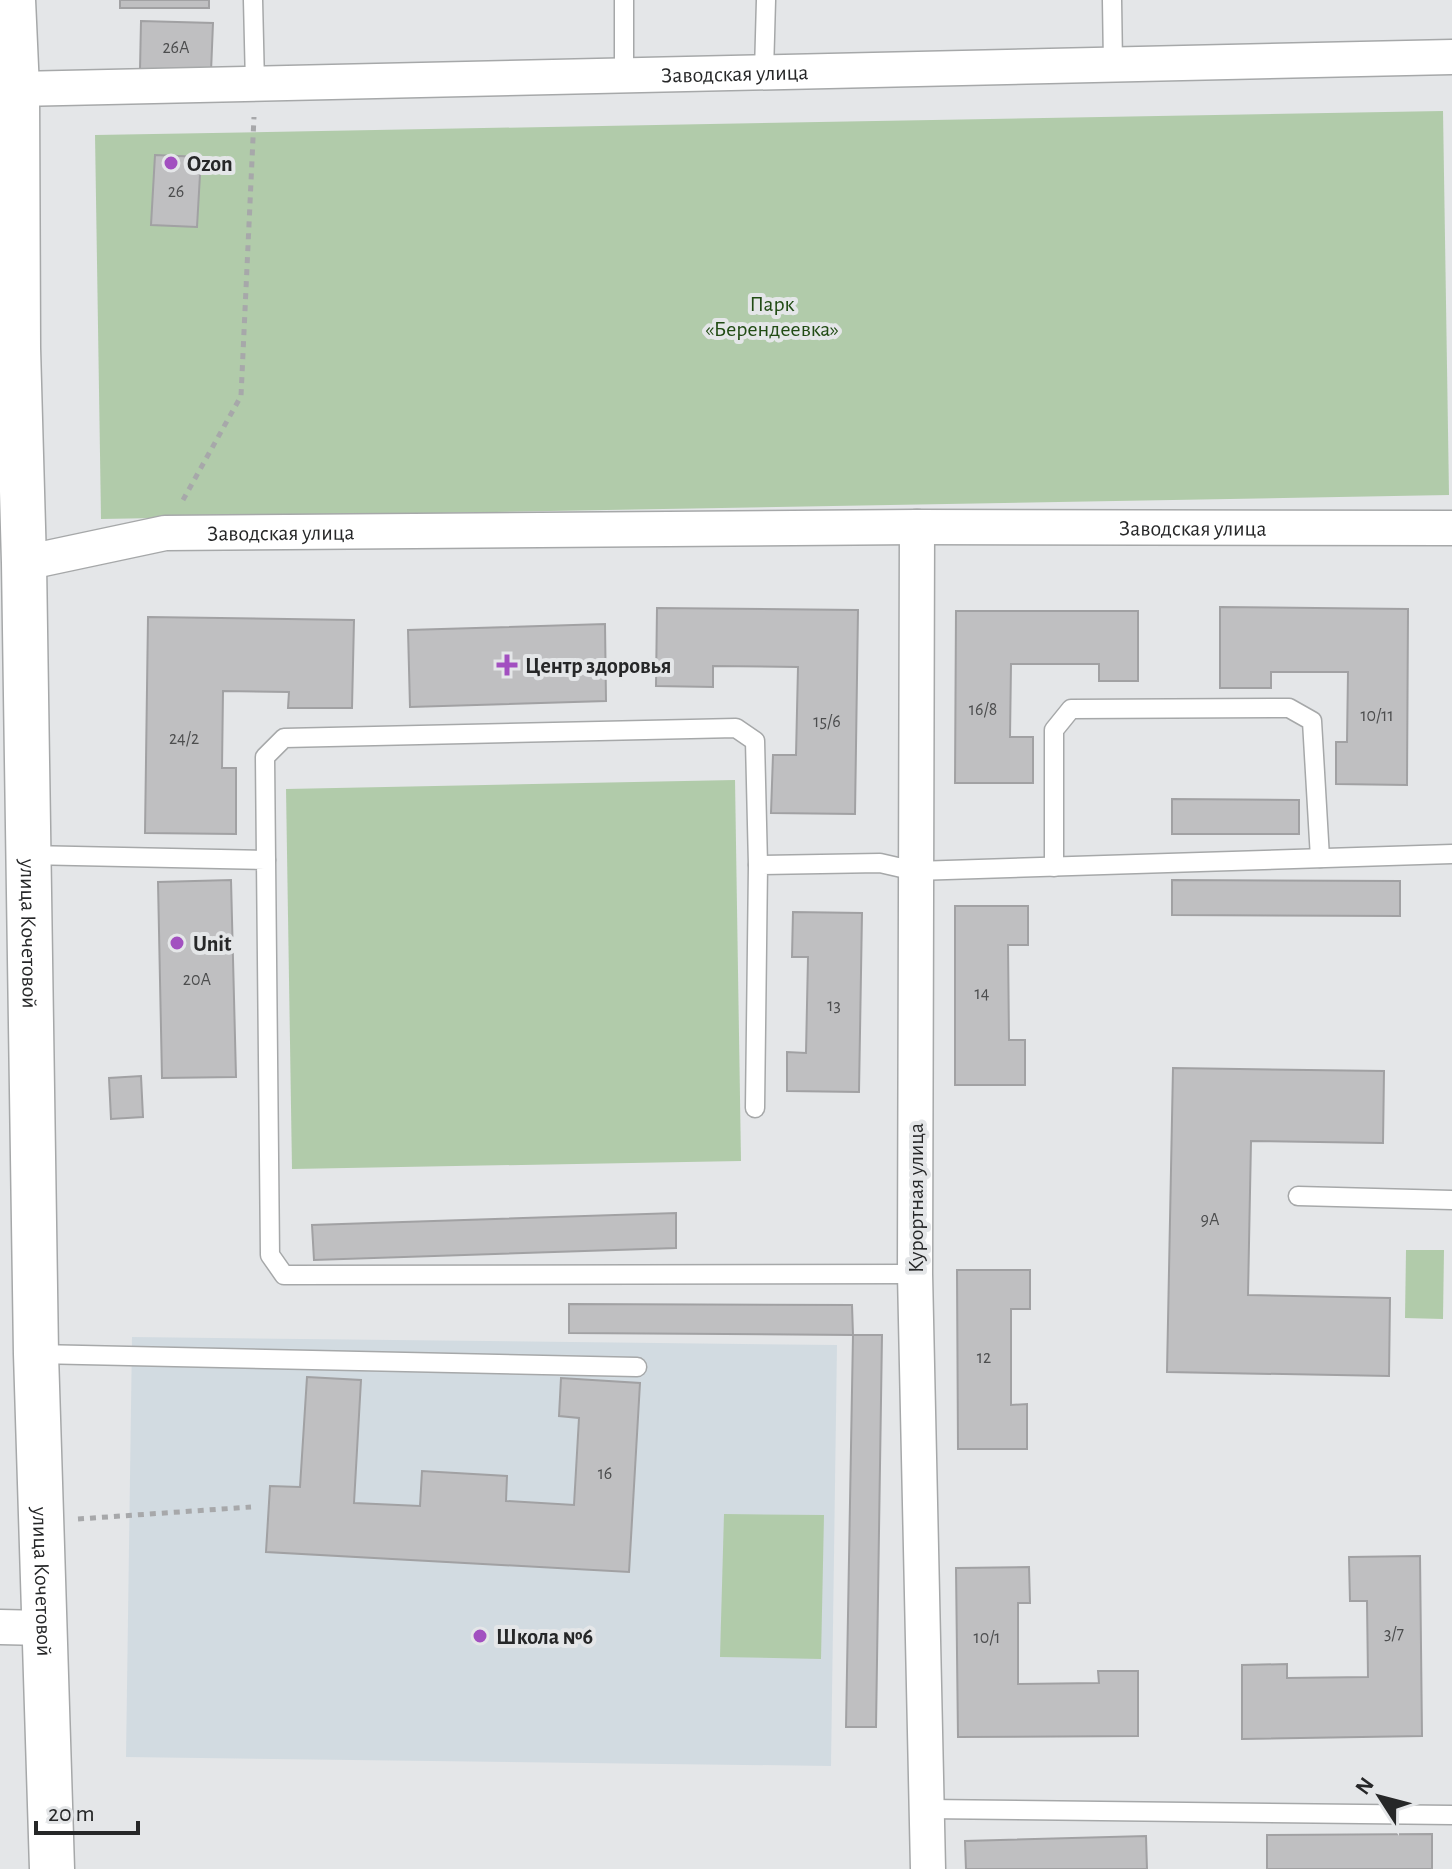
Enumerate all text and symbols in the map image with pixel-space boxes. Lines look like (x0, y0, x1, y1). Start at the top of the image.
house number: 26А (162, 39, 190, 57)
street label: Заводская улица (661, 61, 809, 87)
place label: Ozon (187, 153, 233, 175)
marker: Ozon (162, 154, 180, 172)
house number: 26 (168, 183, 184, 201)
park label: Парк «Берендеевка» (705, 293, 839, 340)
street label: Заводская улица (1119, 517, 1267, 540)
street label: Заводская улица (207, 521, 355, 545)
marker: Центр здоровья (496, 654, 518, 676)
place label: Центр здоровья (525, 655, 671, 677)
house number: 16/8 (969, 701, 997, 719)
house number: 10/11 (1360, 707, 1394, 725)
house number: 15/6 (813, 713, 841, 731)
house number: 24/2 (169, 730, 199, 748)
street label: улица Кочетовой (16, 858, 41, 1009)
place label: Unit (193, 933, 232, 955)
marker: Unit (168, 934, 186, 952)
house number: 20А (183, 971, 212, 989)
house number: 14 (975, 985, 990, 1003)
house number: 13 (827, 997, 841, 1015)
street label: Курортная улица (905, 1123, 927, 1273)
house number: 9А (1200, 1211, 1220, 1229)
house number: 12 (977, 1349, 991, 1367)
house number: 16 (598, 1465, 612, 1483)
street label: улица Кочетовой (29, 1505, 55, 1657)
house number: 3/7 (1384, 1625, 1404, 1643)
place label: Школа №6 (496, 1626, 593, 1648)
marker: Школа №6 (471, 1627, 489, 1645)
house number: 10/1 (973, 1629, 1001, 1647)
north arrow (1340, 1757, 1420, 1837)
text: N (1351, 1773, 1378, 1798)
scale bar (36, 1785, 138, 1835)
text: 20 m (48, 1802, 95, 1826)

